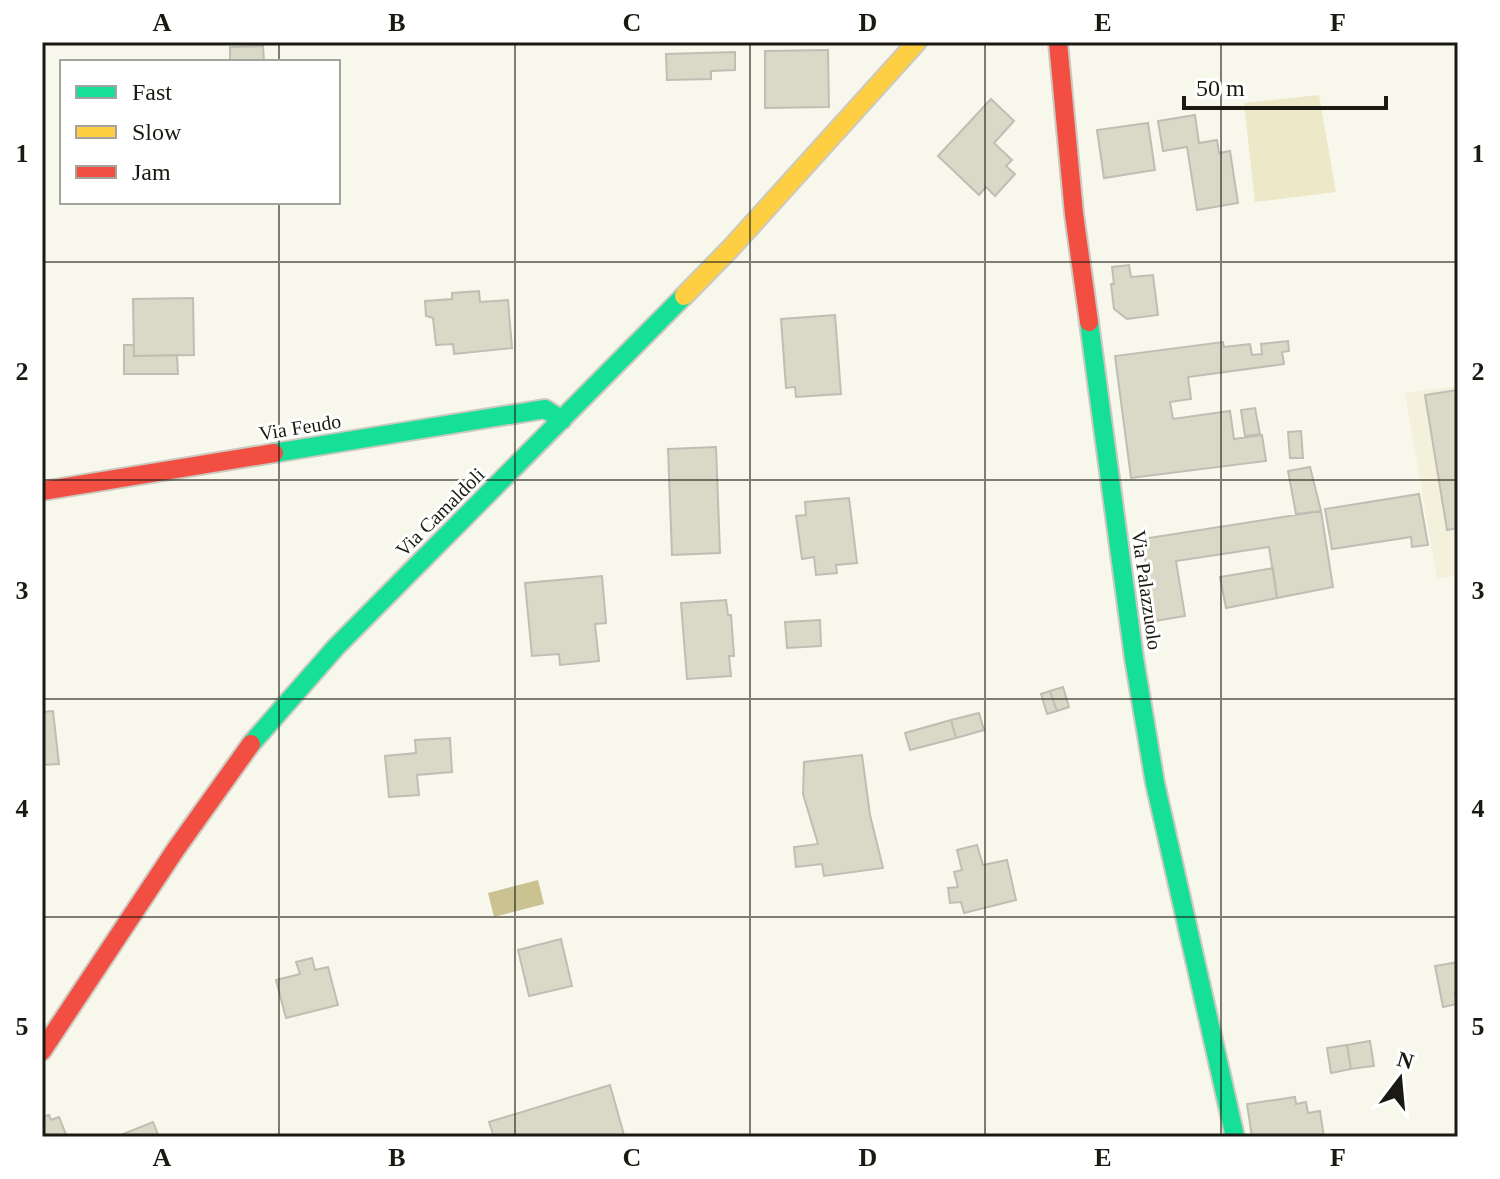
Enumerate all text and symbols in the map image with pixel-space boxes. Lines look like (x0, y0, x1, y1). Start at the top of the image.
text: A (153, 8, 172, 37)
text: B (388, 8, 406, 37)
text: C (623, 8, 641, 37)
text: D (859, 8, 877, 37)
text: E (1094, 8, 1112, 37)
text: F (1330, 8, 1346, 37)
legend (60, 60, 340, 204)
scale bar (1184, 60, 1386, 110)
text: 50 m (1196, 75, 1245, 101)
text: Fast (132, 79, 172, 105)
text: Slow (132, 119, 182, 145)
text: 1 (16, 139, 29, 168)
text: 1 (1472, 139, 1485, 168)
text: Jam (132, 159, 171, 185)
text: 2 (16, 357, 29, 386)
text: 2 (1472, 357, 1485, 386)
street label: Via Feudo (257, 410, 343, 444)
street label: Via Camaldoli (391, 463, 489, 561)
street label: Via Palazzuolo (1128, 529, 1166, 651)
text: 3 (16, 576, 29, 605)
text: 3 (1472, 576, 1485, 605)
text: 4 (16, 794, 29, 823)
text: 4 (1472, 794, 1485, 823)
text: 5 (16, 1012, 29, 1041)
text: 5 (1472, 1012, 1485, 1041)
north arrow (1360, 1039, 1440, 1119)
text: N (1394, 1046, 1417, 1074)
text: A (153, 1143, 172, 1172)
text: B (388, 1143, 406, 1172)
text: C (623, 1143, 641, 1172)
text: D (859, 1143, 877, 1172)
text: E (1094, 1143, 1112, 1172)
text: F (1330, 1143, 1346, 1172)

